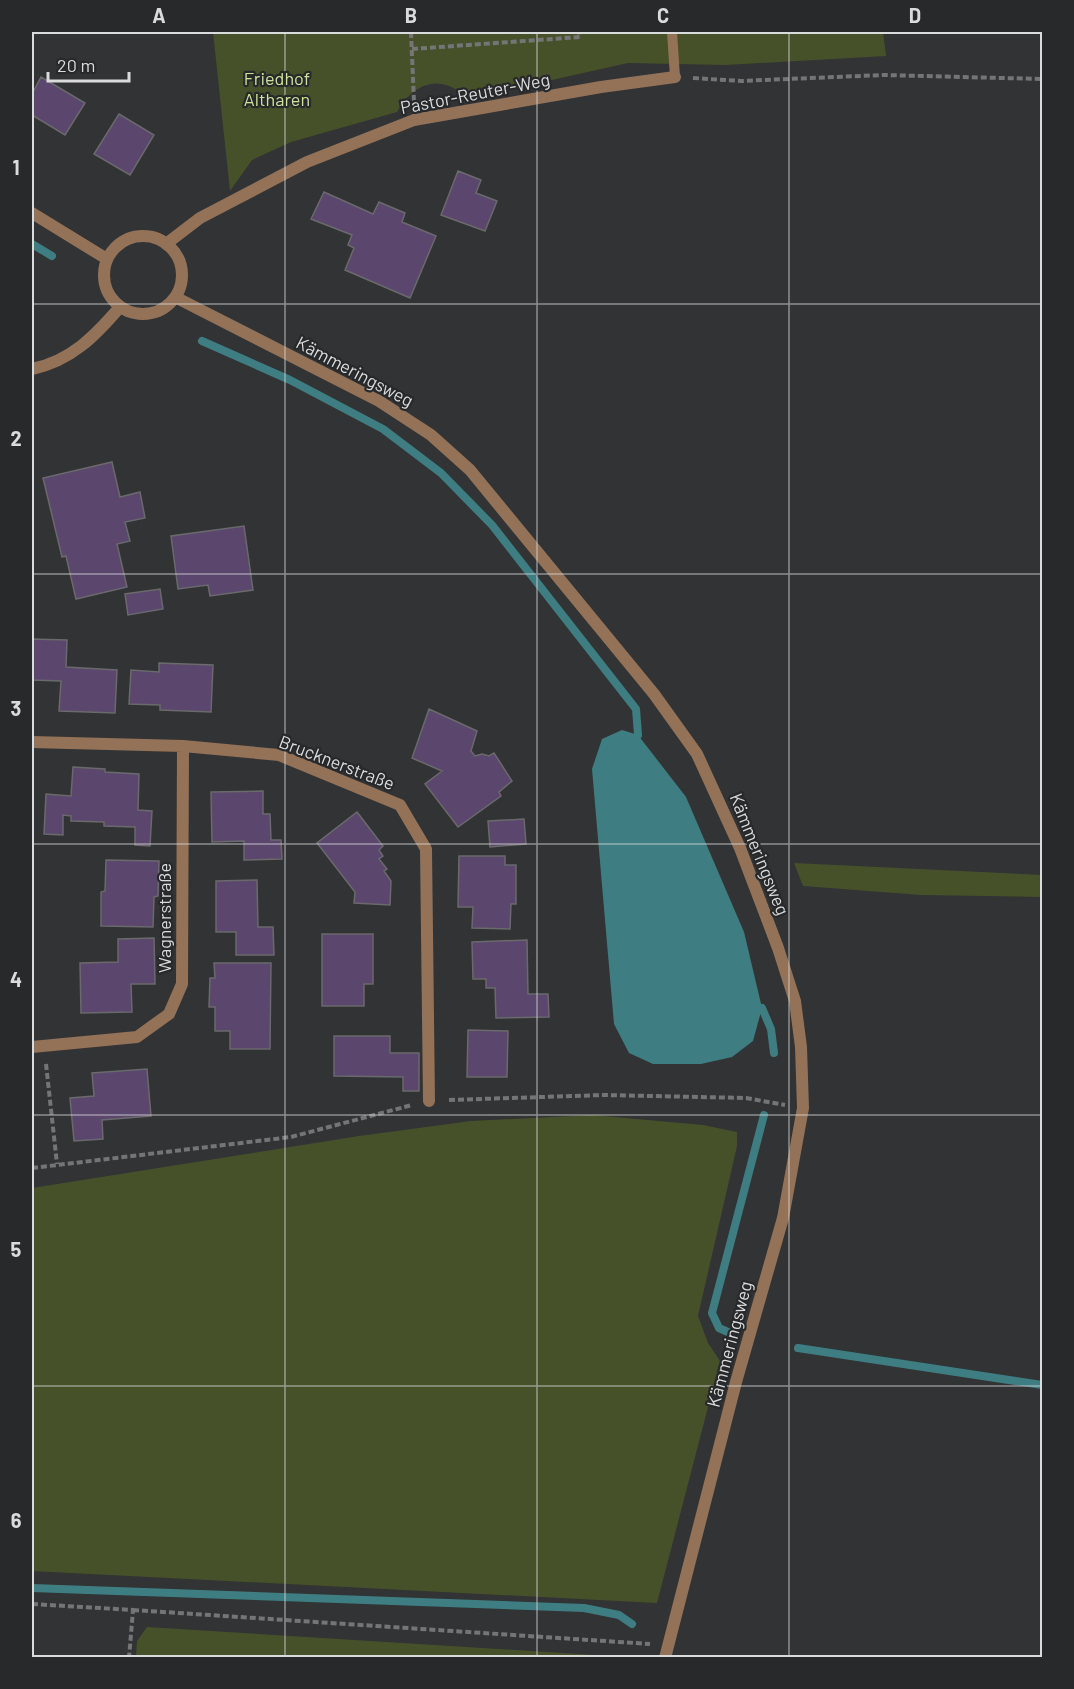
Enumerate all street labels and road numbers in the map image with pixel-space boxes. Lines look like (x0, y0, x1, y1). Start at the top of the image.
street label: Pastor-Reuter-Weg (398, 68, 552, 118)
street label: Kämmeringsweg (293, 331, 417, 411)
street label: Brucknerstraße (276, 730, 398, 794)
street label: Kämmeringsweg (725, 790, 795, 918)
street label: Wagnerstraße (153, 863, 175, 973)
street label: Kämmeringsweg (702, 1278, 756, 1410)

